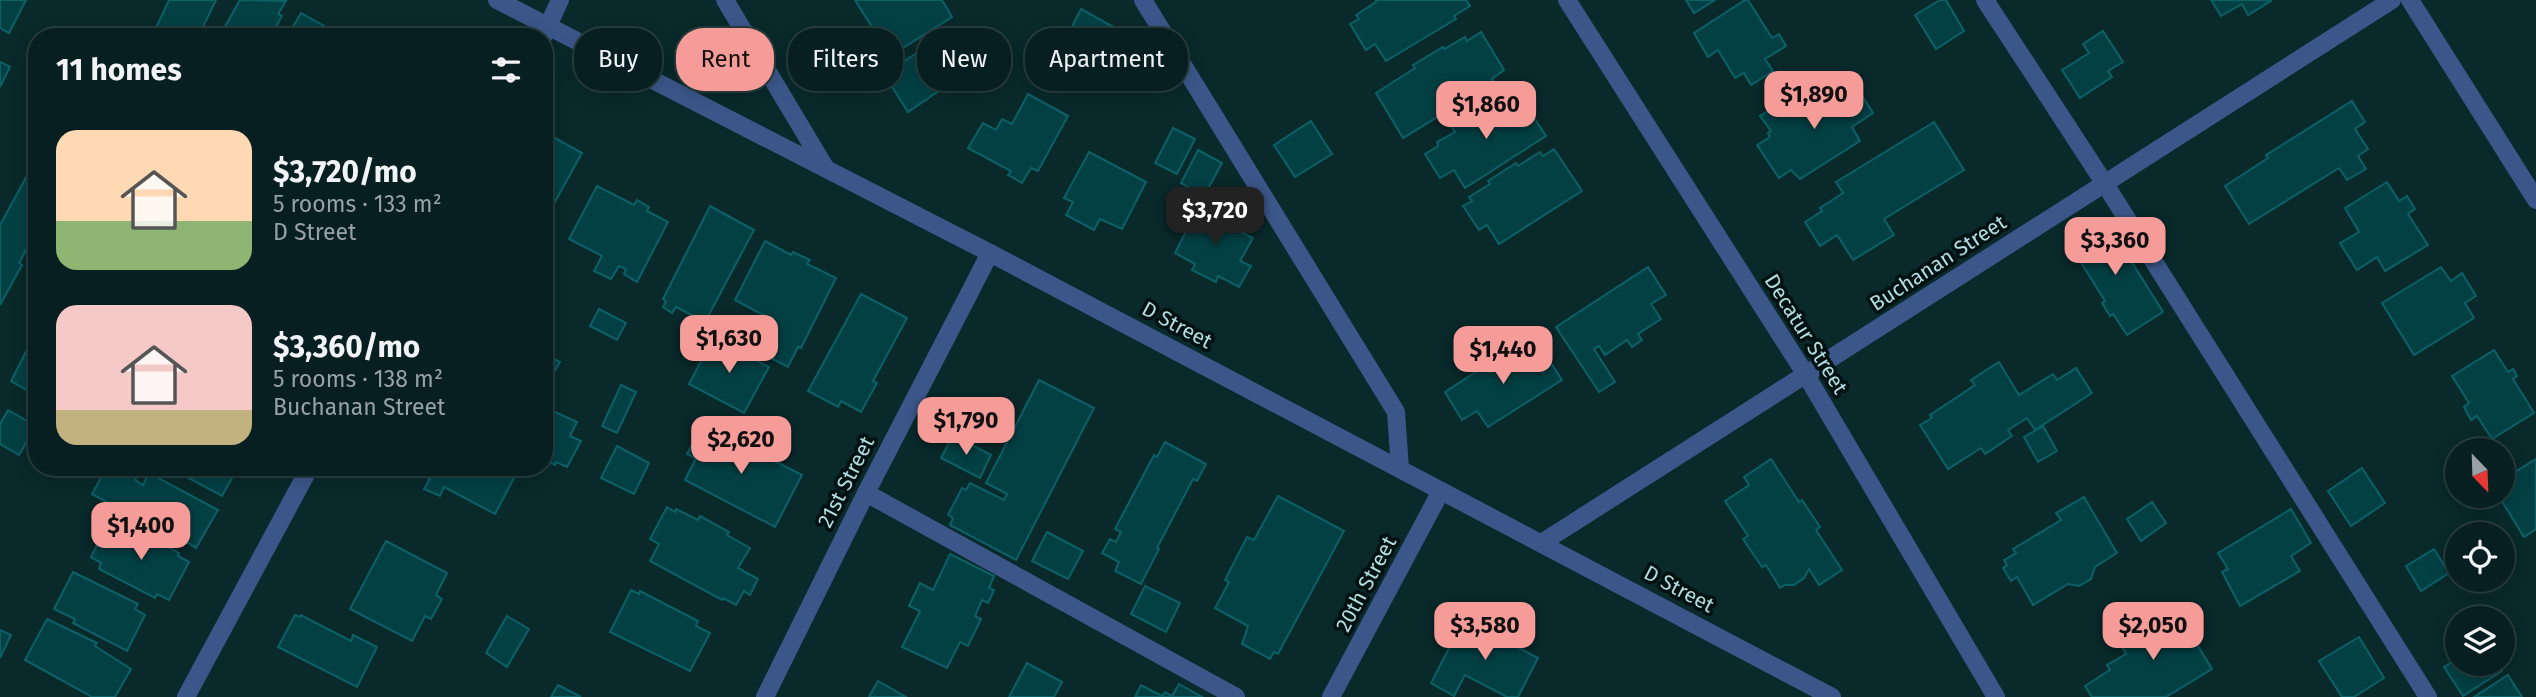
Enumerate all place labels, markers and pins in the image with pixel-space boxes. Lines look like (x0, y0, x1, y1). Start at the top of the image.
pin: $1,890 (1757, 72, 1871, 131)
pin: $1,860 (1429, 82, 1543, 141)
pin: $3,720 (1158, 188, 1272, 247)
pin: $3,360 (2058, 218, 2172, 277)
pin: $1,630 (672, 316, 786, 375)
pin: $1,440 (1446, 326, 1560, 386)
pin: $1,790 (909, 398, 1023, 457)
pin: $2,620 (684, 416, 798, 476)
pin: $1,400 (84, 503, 198, 562)
pin: $3,580 (1428, 602, 1542, 662)
pin: $2,050 (2096, 602, 2210, 662)

